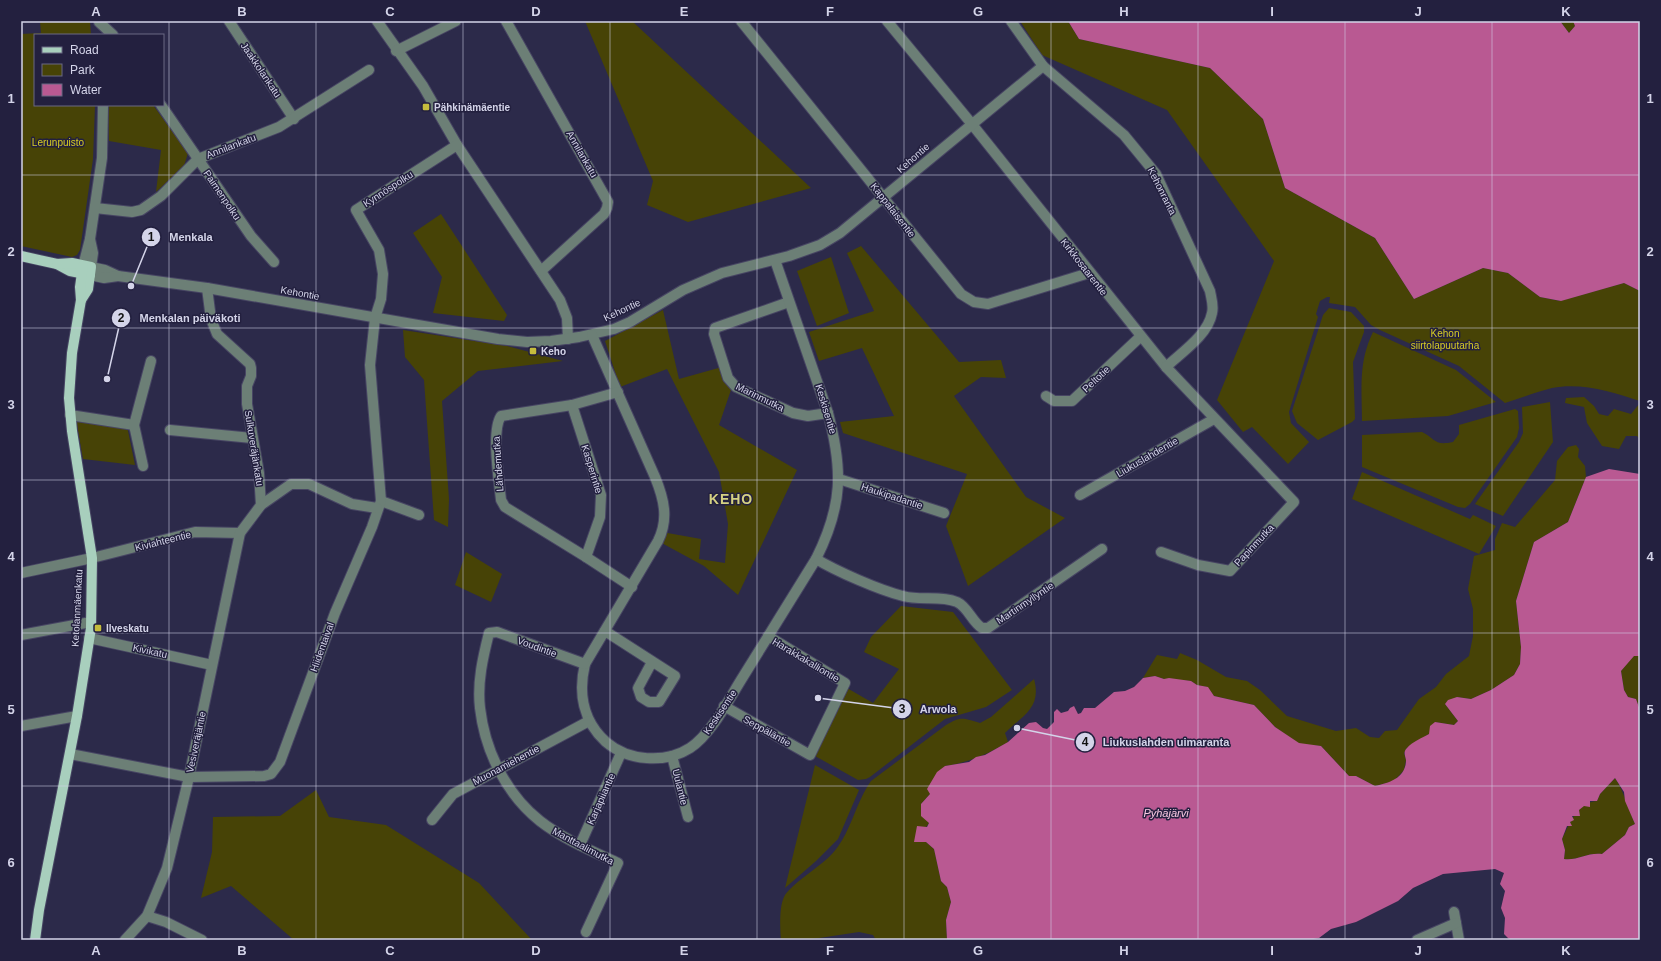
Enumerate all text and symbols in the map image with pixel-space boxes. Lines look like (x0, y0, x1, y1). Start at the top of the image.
text: A (91, 4, 101, 19)
text: B (237, 4, 247, 19)
text: C (385, 4, 395, 19)
text: D (531, 4, 541, 19)
text: E (680, 4, 689, 19)
text: F (826, 4, 834, 19)
text: G (973, 4, 983, 19)
text: H (1119, 4, 1129, 19)
text: I (1270, 4, 1274, 19)
text: J (1414, 4, 1422, 19)
text: K (1561, 4, 1571, 19)
legend (34, 34, 164, 106)
street label: Jaakkolankatu (239, 40, 283, 100)
text: Road (70, 43, 99, 57)
text: Park (70, 63, 96, 77)
text: Water (70, 83, 102, 97)
text: 1 (7, 91, 15, 106)
text: 1 (1646, 91, 1654, 106)
marker: Pähkinämäentie (421, 102, 431, 112)
place label: Pähkinämäentie (434, 102, 511, 113)
street label: Annilankatu (564, 129, 600, 179)
street label: Annilankatu (205, 132, 257, 160)
park label: Lerunpuisto (32, 137, 85, 148)
street label: Kehontie (894, 141, 932, 175)
street label: Kehonranta (1145, 165, 1179, 217)
street label: Paimenpolku (201, 168, 243, 222)
street label: Kynnöspolku (361, 169, 415, 209)
street label: Kappalaisentie (868, 181, 918, 240)
callout: Menkala (141, 226, 220, 249)
text: 1 (148, 230, 155, 244)
text: Menkala (169, 231, 214, 243)
street label: Kirkkosaarentie (1058, 236, 1110, 298)
text: 2 (7, 244, 15, 259)
text: 2 (1646, 244, 1654, 259)
street label: Kehontie (280, 284, 321, 302)
street label: Kehontie (602, 296, 643, 323)
callout: Menkalan päiväkoti (111, 307, 248, 330)
text: 2 (118, 311, 125, 325)
text: Menkalan päiväkoti (140, 312, 240, 324)
park label: Kehon siirtolapuutarha (1411, 328, 1480, 351)
marker: Keho (528, 346, 538, 356)
place label: Keho (541, 346, 566, 357)
street label: Peltotie (1080, 363, 1112, 394)
street label: Marinmutka (734, 381, 786, 414)
street label: Keskisentie (813, 383, 839, 435)
text: 3 (7, 397, 15, 412)
text: 3 (1646, 397, 1654, 412)
street label: Sulkuveräjänkatu (243, 409, 265, 487)
street label: Liukuslahdentie (1114, 435, 1180, 479)
street label: Lähdemutka (491, 436, 505, 492)
street label: Kasperintie (579, 443, 605, 495)
street label: Haukipadantie (860, 481, 925, 511)
district label: KEHO (709, 491, 753, 507)
street label: Papinmutka (1232, 522, 1276, 568)
street label: Kiviahteentie (134, 529, 193, 553)
text: 4 (7, 549, 15, 564)
text: 4 (1646, 549, 1654, 564)
street label: Ketolanmäenkatu (69, 569, 85, 647)
street label: Martinmyllyntie (994, 580, 1056, 626)
street label: Hiidentaival (308, 621, 336, 673)
marker: Ilveskatu (93, 623, 103, 633)
place label: Ilveskatu (106, 623, 149, 634)
street label: Voudintie (516, 635, 559, 659)
street label: Harakkakalliontie (771, 636, 842, 685)
street label: Kivikatu (132, 642, 168, 660)
street label: Keskisentie (701, 687, 739, 736)
callout: Arwola (892, 698, 964, 721)
text: 5 (7, 702, 15, 717)
text: 3 (899, 702, 906, 716)
text: 5 (1646, 702, 1654, 717)
text: Arwola (920, 703, 957, 715)
street label: Vesiveräjäntie (184, 710, 208, 774)
street label: Seppäläntie (741, 713, 793, 749)
callout: Liukuslahden uimaranta (1075, 730, 1237, 753)
text: 4 (1082, 735, 1089, 749)
text: Liukuslahden uimaranta (1103, 736, 1230, 748)
street label: Muonamiehentie (471, 743, 542, 787)
street label: Uulantie (670, 768, 690, 807)
street label: Karjapiiantie (585, 771, 617, 826)
water label: Pyhäjärvi (1143, 807, 1189, 819)
street label: Manttaalimutka (550, 825, 616, 867)
text: 6 (7, 855, 15, 870)
text: 6 (1646, 855, 1654, 870)
text: A (91, 943, 101, 958)
text: B (237, 943, 247, 958)
text: C (385, 943, 395, 958)
text: D (531, 943, 541, 958)
text: E (680, 943, 689, 958)
text: F (826, 943, 834, 958)
text: G (973, 943, 983, 958)
text: H (1119, 943, 1129, 958)
text: I (1270, 943, 1274, 958)
text: J (1414, 943, 1422, 958)
text: K (1561, 943, 1571, 958)

